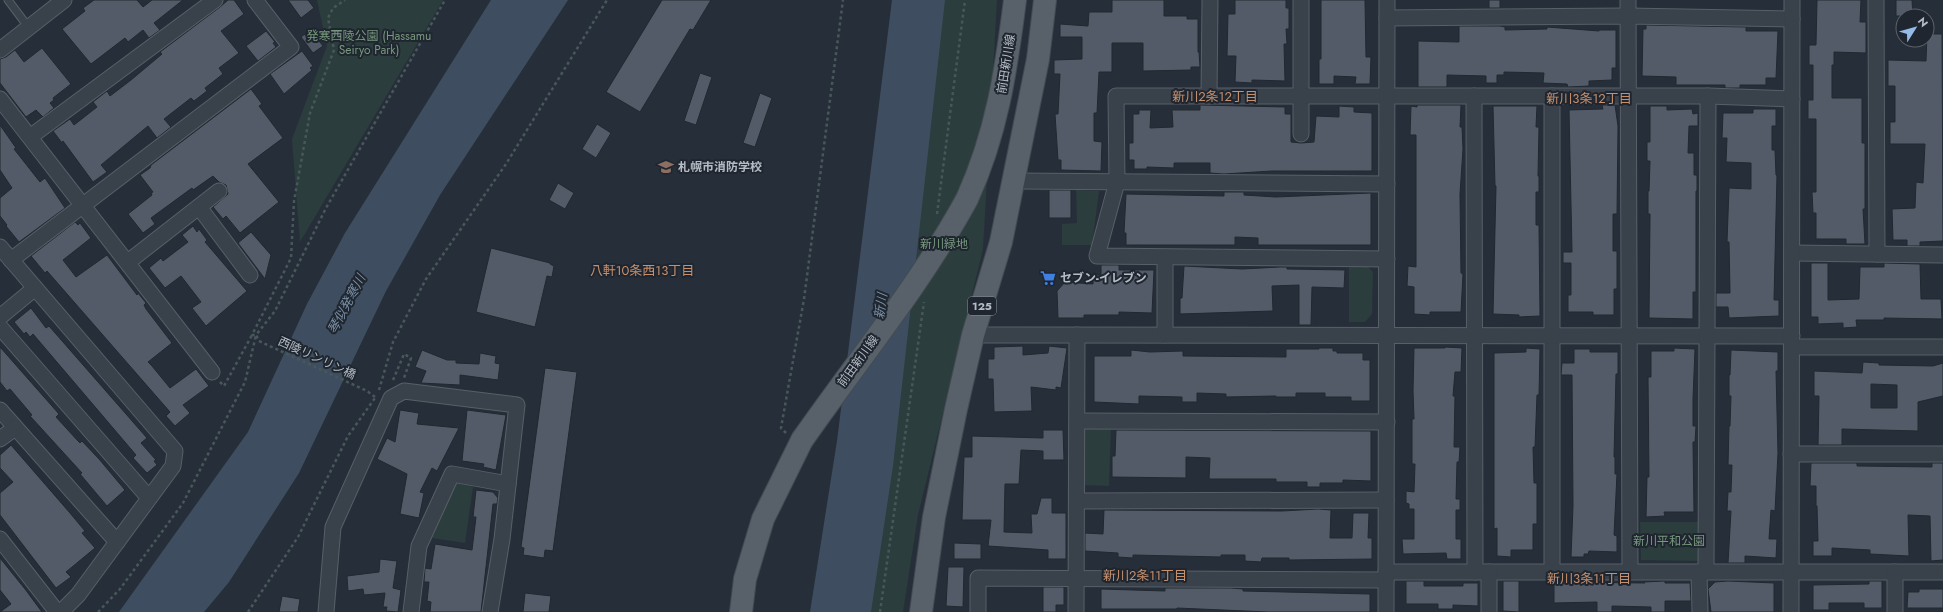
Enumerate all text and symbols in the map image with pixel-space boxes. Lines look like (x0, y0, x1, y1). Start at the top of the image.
north arrow (1895, 8, 1935, 48)
text: N (1914, 14, 1932, 30)
park label: 発寒西陵公園 (Hassamu Seiryo Park) (307, 27, 431, 59)
street label: 前田新川線 (992, 33, 1020, 95)
district label: 新川2条12丁目 (1172, 87, 1258, 106)
district label: 新川3条12丁目 (1546, 89, 1632, 108)
school or university icon: 札幌市消防学校 (657, 158, 675, 176)
place label: 札幌市消防学校 (678, 158, 762, 176)
park label: 新川緑地 (920, 235, 968, 253)
district label: 八軒10条西13丁目 (590, 261, 694, 280)
water label: 琴似発寒川 (323, 269, 371, 337)
supermarket icon: セブン-イレブン (1039, 269, 1057, 287)
place label: セブン-イレブン (1060, 269, 1147, 287)
water label: 新川 (869, 290, 892, 320)
road number: 125 (968, 297, 996, 315)
street label: 前田新川線 (833, 331, 883, 391)
street label: 西陵リンリン橋 (275, 332, 359, 384)
park label: 新川平和公園 (1633, 532, 1705, 550)
district label: 新川2条11丁目 (1103, 566, 1187, 585)
district label: 新川3条11丁目 (1547, 569, 1631, 588)

